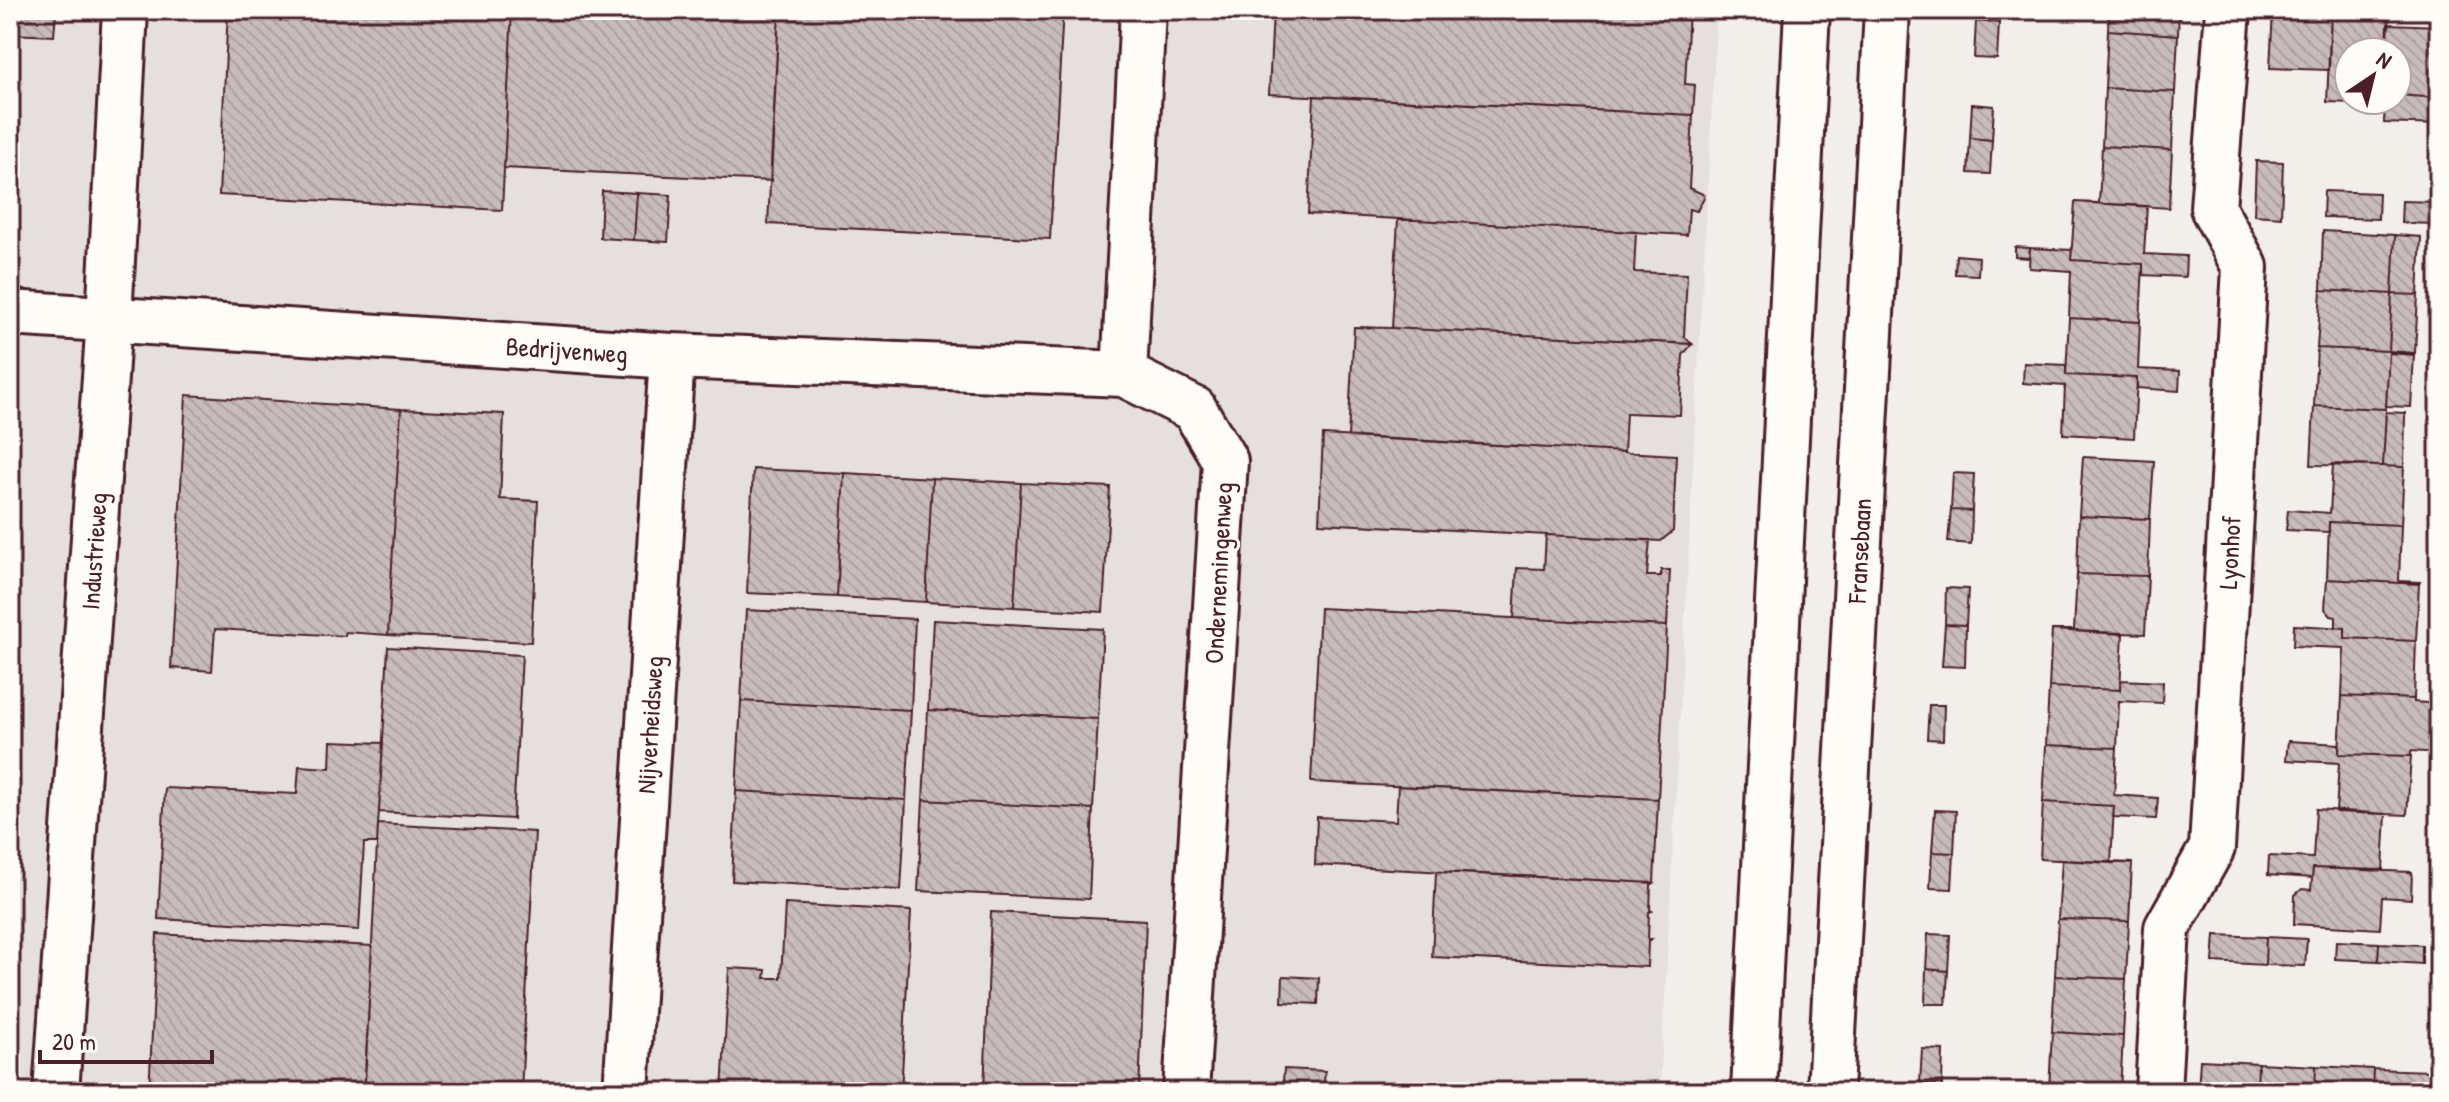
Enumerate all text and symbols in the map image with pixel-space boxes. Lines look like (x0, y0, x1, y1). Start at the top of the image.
north arrow (2333, 36, 2413, 116)
text: N (2371, 44, 2398, 75)
street label: Bedrijvenweg (505, 328, 629, 371)
street label: Ondernemingenweg (1196, 481, 1240, 665)
street label: Industrieweg (72, 491, 115, 611)
street label: Fransebaan (1838, 497, 1879, 605)
street label: Lyonhof (2209, 514, 2248, 590)
street label: Nijverheidsweg (627, 655, 671, 795)
scale bar (40, 1014, 212, 1064)
text: 20 m (52, 1025, 96, 1057)

